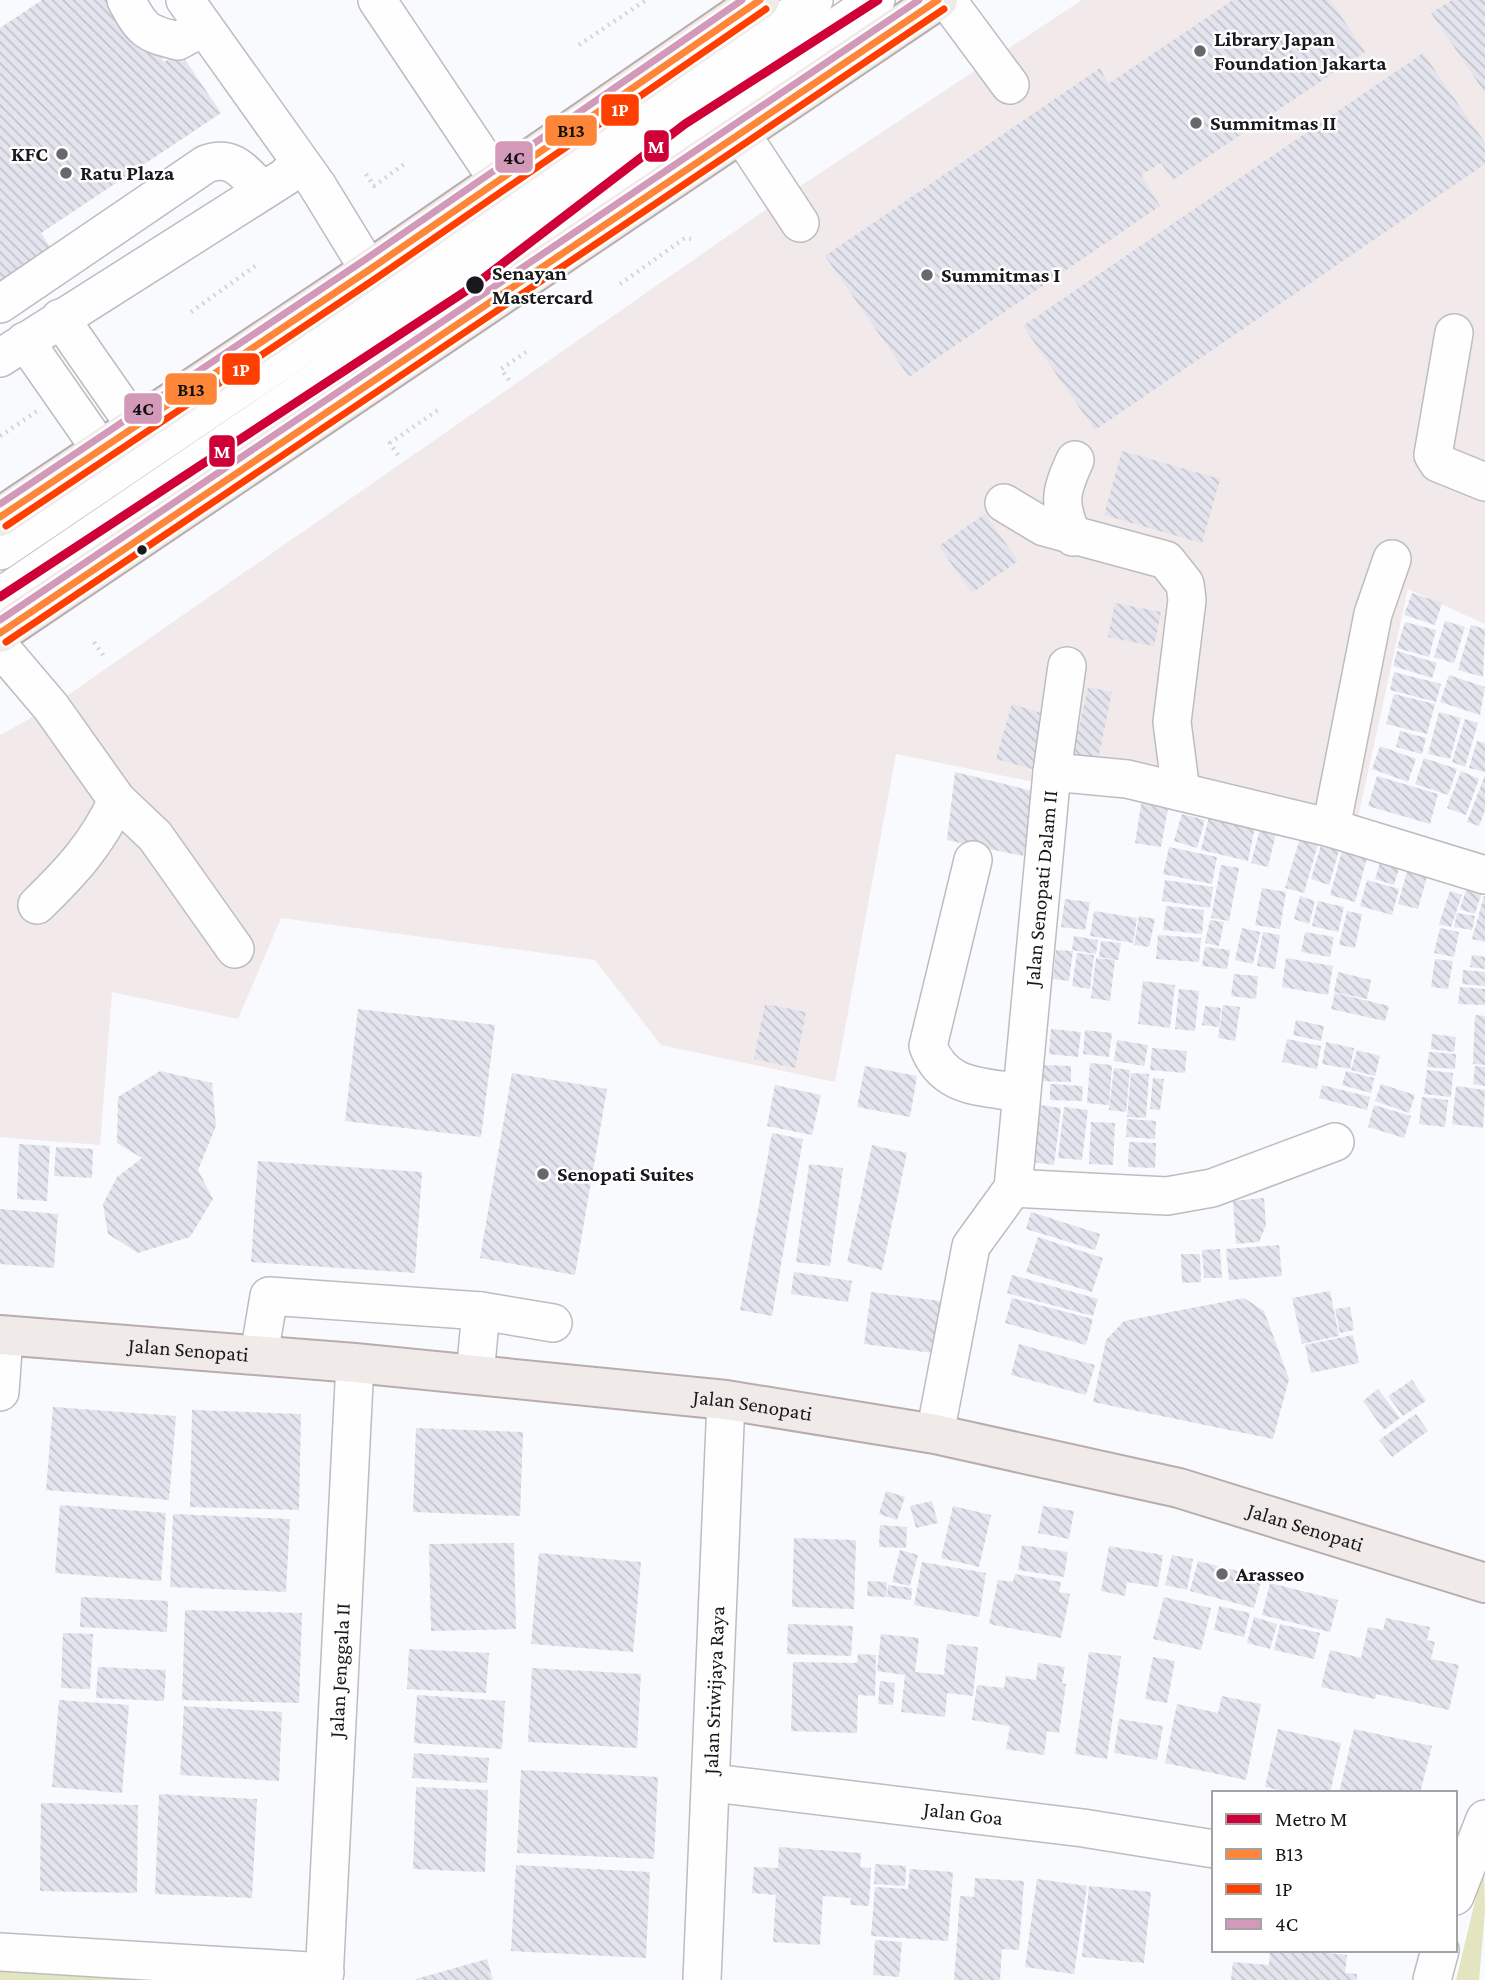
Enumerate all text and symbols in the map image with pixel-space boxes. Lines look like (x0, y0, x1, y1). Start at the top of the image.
place label: Library Japan Foundation Jakarta (1214, 27, 1387, 75)
marker: Library Japan Foundation Jakarta (1192, 43, 1208, 59)
line badge: 1P (600, 93, 640, 127)
text: 1P (611, 99, 629, 120)
place label: Summitmas II (1210, 111, 1336, 135)
line badge: B13 (544, 114, 598, 147)
marker: Summitmas II (1188, 115, 1204, 131)
text: B13 (557, 120, 585, 141)
line badge: M (643, 129, 670, 163)
text: M (648, 136, 664, 157)
line badge: 4C (494, 140, 534, 174)
place label: KFC (11, 142, 48, 166)
marker: KFC (54, 146, 70, 162)
text: 4C (503, 147, 525, 168)
place label: Ratu Plaza (80, 161, 175, 185)
marker: Ratu Plaza (58, 165, 74, 181)
place label: Senayan Mastercard (492, 261, 594, 309)
place label: Summitmas I (941, 263, 1060, 287)
marker: Summitmas I (919, 267, 935, 283)
marker: Senayan Mastercard (464, 274, 486, 296)
line badge: 1P (221, 352, 261, 386)
text: 1P (232, 359, 250, 380)
line badge: B13 (164, 372, 218, 406)
text: B13 (177, 379, 205, 400)
line badge: 4C (123, 392, 163, 425)
text: 4C (132, 398, 154, 419)
line badge: M (208, 434, 236, 468)
text: M (214, 441, 230, 462)
unlabelled marker (135, 543, 149, 557)
street label: Jalan Senopati Dalam II (1020, 789, 1062, 989)
place label: Senopati Suites (557, 1162, 694, 1186)
marker: Senopati Suites (535, 1166, 551, 1182)
street label: Jalan Senopati (125, 1333, 250, 1367)
street label: Jalan Senopati (690, 1385, 815, 1426)
street label: Jalan Senopati (1242, 1497, 1367, 1557)
place label: Arasseo (1235, 1562, 1305, 1586)
marker: Arasseo (1214, 1566, 1230, 1582)
street label: Jalan Jenggala II (324, 1602, 355, 1740)
street label: Jalan Sriwijaya Raya (698, 1605, 729, 1777)
legend (1212, 1791, 1457, 1952)
street label: Jalan Goa (920, 1796, 1005, 1830)
text: Metro M (1275, 1807, 1347, 1831)
text: B13 (1275, 1842, 1303, 1866)
text: 1P (1275, 1877, 1293, 1901)
text: 4C (1275, 1912, 1298, 1936)

